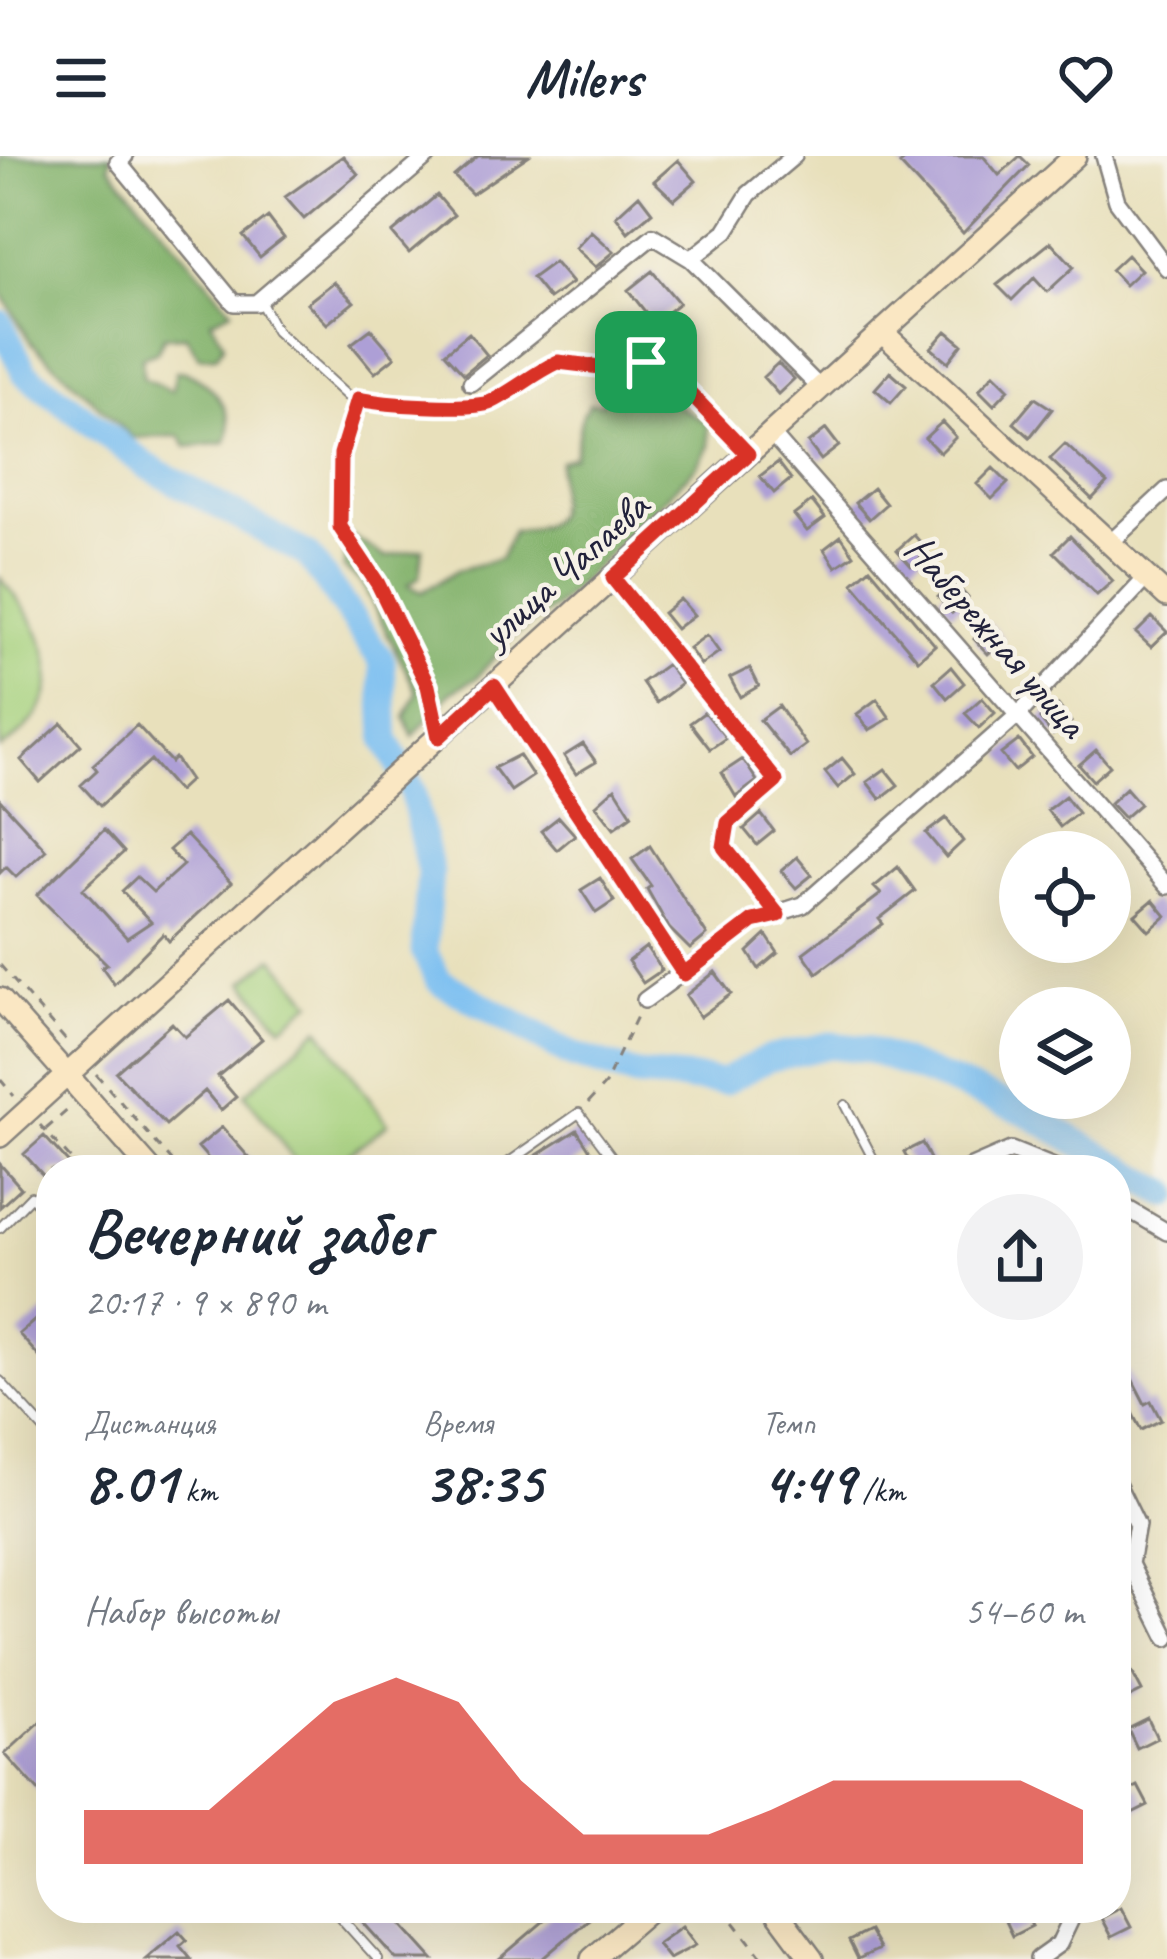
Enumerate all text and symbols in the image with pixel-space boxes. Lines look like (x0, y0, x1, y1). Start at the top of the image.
text: Milers (525, 44, 642, 112)
icon: menu (48, 45, 114, 111)
icon: heart (1053, 45, 1119, 111)
pin (595, 311, 697, 413)
icon: arrive (613, 329, 679, 395)
street label: улица Чапаева (468, 479, 662, 662)
street label: Набережная улица (893, 523, 1101, 751)
map controls (999, 831, 1131, 1119)
button: locate (999, 831, 1131, 963)
button: layers (999, 987, 1131, 1119)
text: Вечерний забег (84, 1191, 429, 1274)
button: share (957, 1194, 1083, 1320)
text: 20:17 · 9 × 890 m (84, 1278, 326, 1327)
text: Дистанция (84, 1402, 216, 1444)
text: Время (423, 1402, 493, 1444)
text: Темп (762, 1402, 815, 1444)
text: 8.01 (84, 1444, 177, 1520)
text: 38:35 (423, 1444, 542, 1520)
text: 4:49 (762, 1444, 854, 1520)
text: km (177, 1470, 217, 1512)
text: /km (854, 1470, 905, 1512)
text: Набор высоты (84, 1587, 278, 1636)
text: 54–60 m (964, 1587, 1083, 1636)

